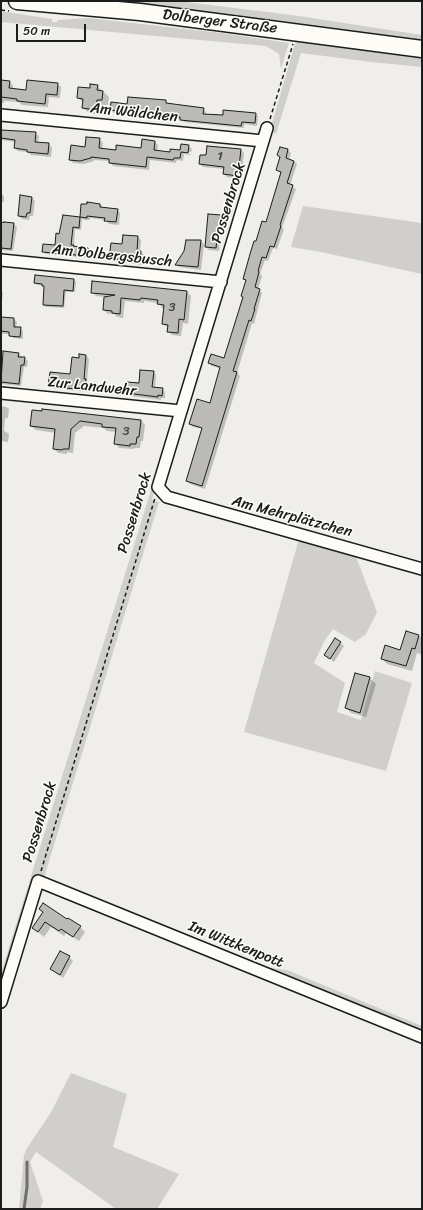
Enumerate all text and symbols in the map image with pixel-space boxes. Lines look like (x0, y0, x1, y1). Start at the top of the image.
street label: Dolberger Straße (162, 6, 278, 38)
scale bar (18, 16, 88, 42)
text: 50 m (23, 20, 50, 42)
street label: Am Wäldchen (89, 99, 179, 127)
house number: 1 (217, 149, 223, 165)
street label: Possenbrock (208, 160, 250, 246)
street label: Am Dolbergsbusch (51, 241, 173, 271)
house number: 3 (168, 300, 176, 316)
street label: Zur Landwehr (47, 373, 137, 401)
house number: 3 (122, 424, 130, 440)
street label: Possenbrock (114, 470, 156, 556)
street label: Am Mehrplätzchen (230, 492, 354, 542)
street label: Possenbrock (19, 779, 61, 865)
street label: Im Wittkenpott (186, 918, 286, 972)

